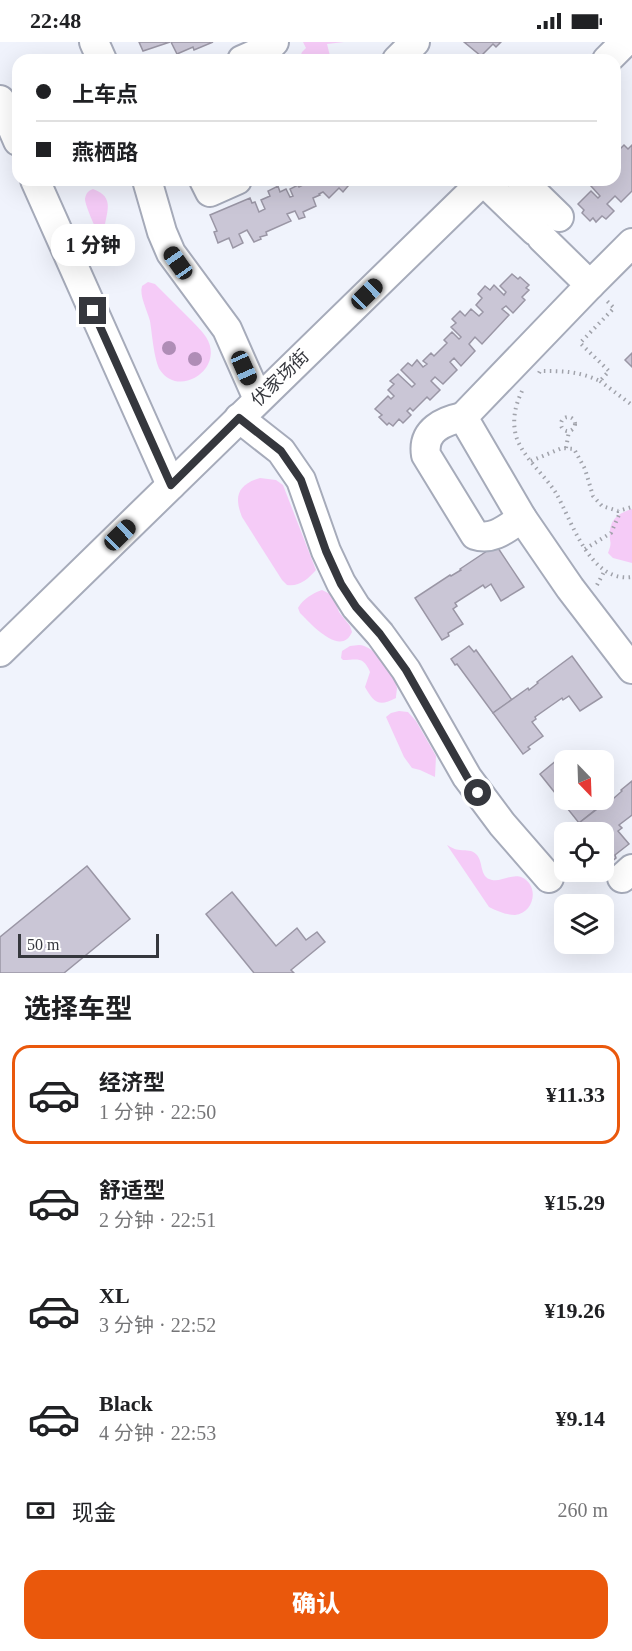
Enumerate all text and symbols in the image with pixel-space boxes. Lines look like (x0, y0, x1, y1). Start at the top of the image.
text: 22:48 (30, 8, 81, 33)
text: 上车点 (72, 82, 138, 107)
text: 燕栖路 (72, 140, 138, 165)
callout: 1 分钟 (51, 224, 135, 266)
text: 1 分钟 (66, 234, 121, 256)
car (160, 243, 196, 283)
car (348, 275, 386, 313)
route end (79, 297, 106, 324)
street label: 伏家场街 (247, 346, 313, 410)
car (228, 348, 260, 388)
car (101, 516, 139, 554)
north arrow (554, 750, 614, 810)
map controls (554, 750, 614, 954)
route start (464, 779, 491, 806)
button: locate (554, 822, 614, 882)
button: layers (554, 894, 614, 954)
scale bar (18, 931, 159, 959)
text: 50 m (27, 936, 59, 953)
text: 选择车型 (24, 994, 132, 1024)
icon: car (27, 1068, 81, 1122)
text: 经济型 (99, 1070, 165, 1095)
text: ¥11.33 (546, 1082, 605, 1107)
text: 1 分钟 · 22:50 (99, 1101, 216, 1123)
icon: car (27, 1176, 81, 1230)
text: 舒适型 (99, 1178, 165, 1203)
text: ¥15.29 (545, 1190, 605, 1215)
text: 2 分钟 · 22:51 (99, 1209, 216, 1231)
text: XL (99, 1283, 130, 1308)
icon: car (27, 1284, 81, 1338)
text: ¥19.26 (545, 1298, 605, 1323)
text: 3 分钟 · 22:52 (99, 1314, 216, 1336)
text: Black (99, 1391, 153, 1416)
icon: car (27, 1392, 81, 1446)
text: ¥9.14 (556, 1406, 605, 1431)
text: 4 分钟 · 22:53 (99, 1422, 216, 1444)
icon: cash (24, 1494, 57, 1527)
text: 260 m (557, 1499, 608, 1521)
text: 现金 (72, 1500, 116, 1525)
button: 确认 (24, 1570, 608, 1639)

